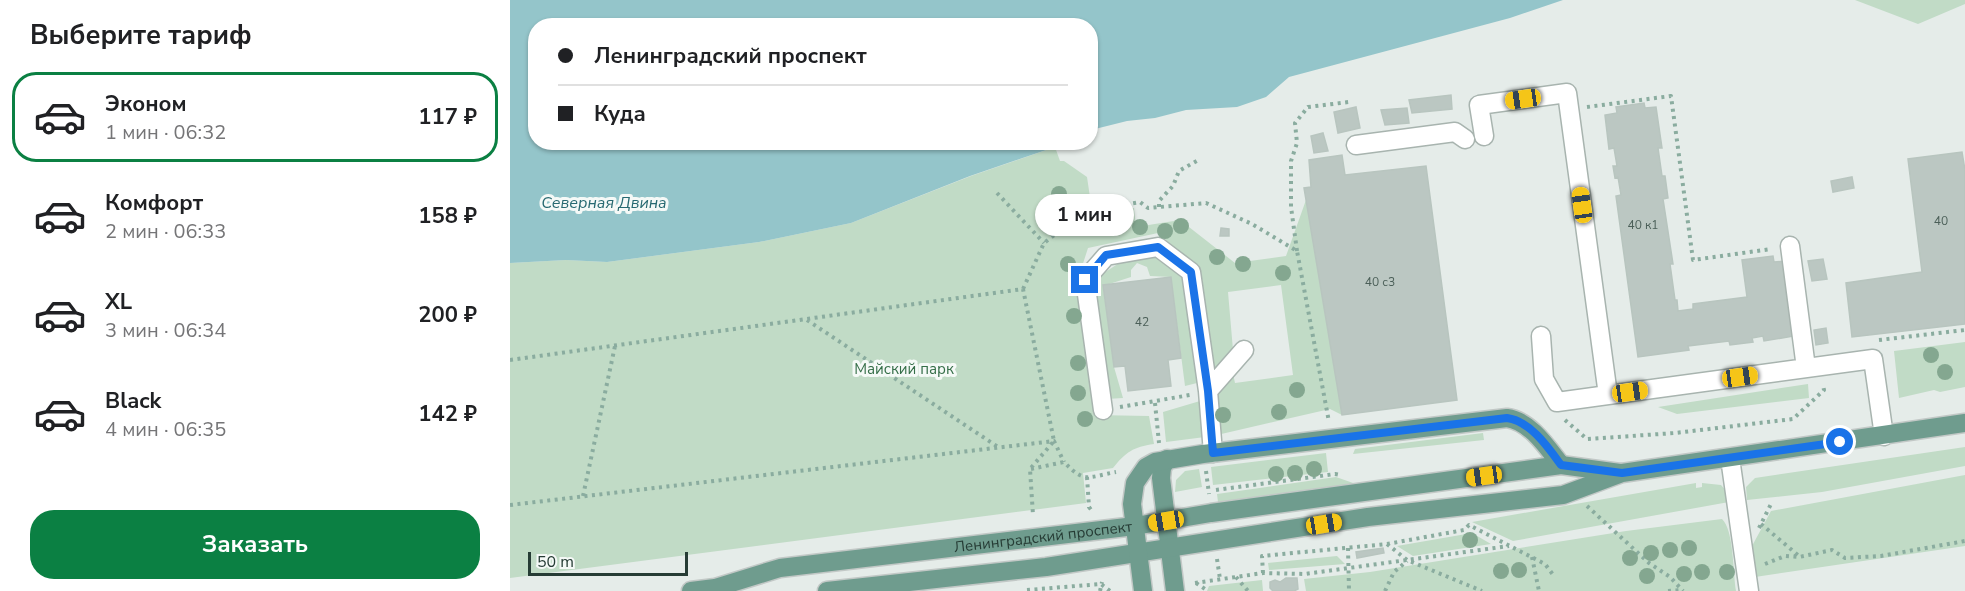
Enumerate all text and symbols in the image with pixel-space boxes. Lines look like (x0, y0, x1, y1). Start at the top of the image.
text: Выберите тариф (30, 17, 252, 54)
text: Ленинградский проспект (594, 41, 867, 71)
car (1504, 88, 1542, 110)
text: Эконом (105, 89, 187, 119)
icon: car (33, 90, 87, 144)
text: Куда (594, 99, 646, 129)
text: 117 ₽ (418, 102, 477, 132)
text: 1 мин · 06:32 (105, 119, 226, 146)
car (1571, 186, 1593, 224)
text: Комфорт (105, 188, 203, 218)
icon: car (33, 189, 87, 243)
water label: Северная Двина (541, 192, 667, 214)
callout: 1 мин (1036, 193, 1134, 235)
text: 158 ₽ (418, 201, 477, 231)
text: 1 мин (1057, 201, 1112, 228)
house number: 40 (1934, 213, 1948, 229)
house number: 40 к1 (1628, 217, 1659, 233)
text: 2 мин · 06:33 (105, 218, 226, 245)
route end (1071, 266, 1098, 293)
house number: 40 с3 (1365, 274, 1395, 290)
text: XL (105, 287, 132, 317)
icon: car (33, 288, 87, 342)
text: 200 ₽ (418, 300, 477, 330)
house number: 42 (1135, 314, 1149, 330)
text: 3 мин · 06:34 (105, 317, 226, 344)
park label: Майский парк (854, 359, 954, 379)
car (1721, 366, 1759, 388)
car (1611, 381, 1649, 403)
text: Black (105, 386, 161, 416)
icon: car (33, 387, 87, 441)
text: 142 ₽ (418, 399, 477, 429)
text: 4 мин · 06:35 (105, 416, 226, 443)
route start (1826, 428, 1853, 455)
car (1465, 465, 1503, 487)
car (1147, 509, 1185, 533)
button: Заказать (30, 510, 480, 579)
car (1305, 512, 1343, 536)
street label: Ленинградский проспект (953, 516, 1133, 557)
scale bar (528, 549, 688, 576)
text: 50 m (537, 551, 574, 573)

